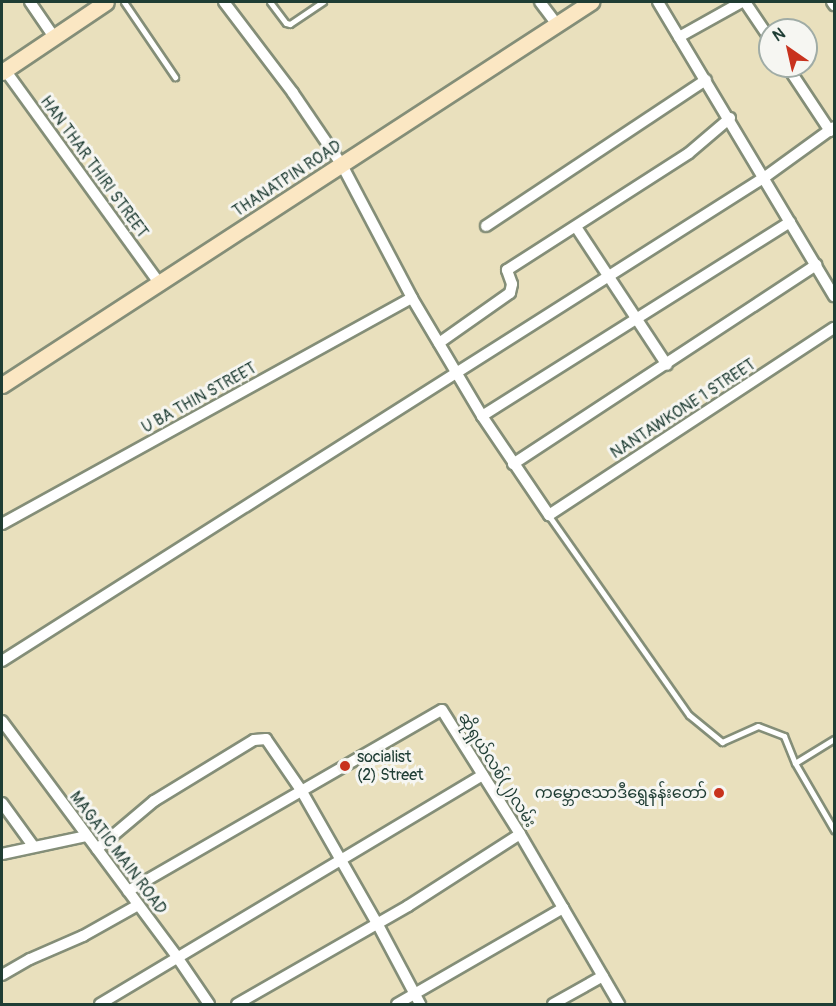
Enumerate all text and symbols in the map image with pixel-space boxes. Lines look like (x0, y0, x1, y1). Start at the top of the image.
north arrow (758, 18, 818, 78)
text: N (769, 23, 789, 46)
street label: HAN THAR THIRI STREET (36, 92, 152, 242)
street label: THANATPIN ROAD (229, 137, 345, 221)
street label: NANTAWKONE 1 STREET (607, 355, 759, 463)
street label: U BA THIN STREET (138, 359, 260, 437)
street label: ဆိုရှယ်လစ်(၂)လမ်း (454, 709, 540, 831)
place label: socialist (2) Street (357, 747, 424, 785)
marker: socialist (2) Street (338, 759, 352, 773)
place label: ကမ္ဘောဇသာဒီရွှေနန်းတော် (535, 783, 707, 803)
marker: ကမ္ဘောဇသာဒီရွှေနန်းတော် (712, 786, 726, 800)
street label: MAGATIC MAIN ROAD (66, 788, 170, 918)

